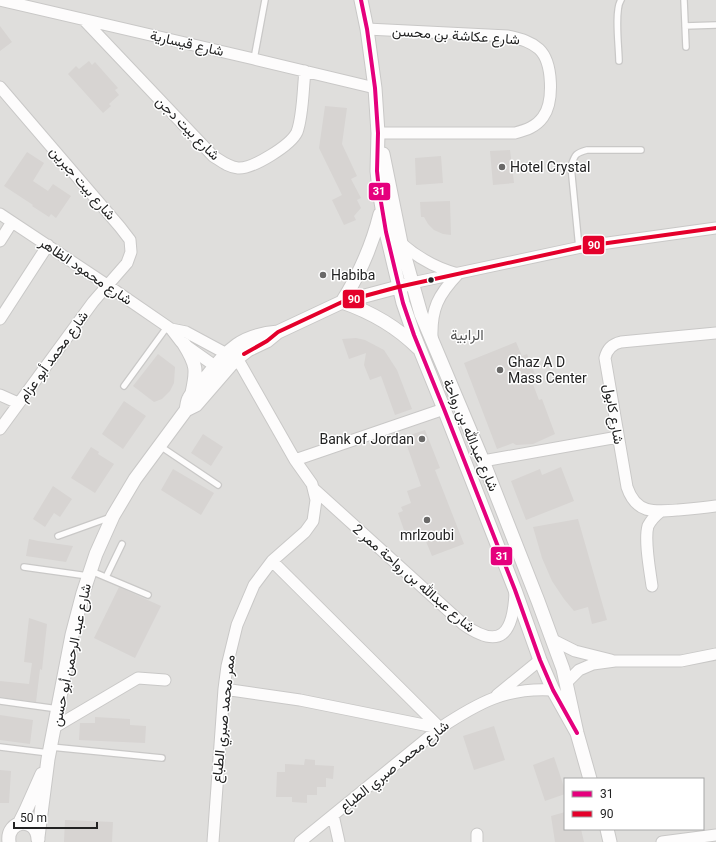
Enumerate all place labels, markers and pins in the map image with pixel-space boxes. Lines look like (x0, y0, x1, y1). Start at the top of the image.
place label: Hotel Crystal (510, 159, 590, 175)
marker: Hotel Crystal (497, 162, 507, 172)
place label: Habiba (331, 267, 375, 283)
marker: Habiba (318, 270, 328, 280)
unlabelled marker (426, 275, 436, 285)
place label: Ghaz A D Mass Center (508, 354, 587, 386)
marker: Ghaz A D Mass Center (495, 365, 505, 375)
place label: Bank of Jordan (319, 431, 414, 447)
marker: Bank of Jordan (417, 434, 427, 444)
marker: mrlzoubi (422, 515, 432, 525)
place label: mrlzoubi (400, 527, 454, 543)

